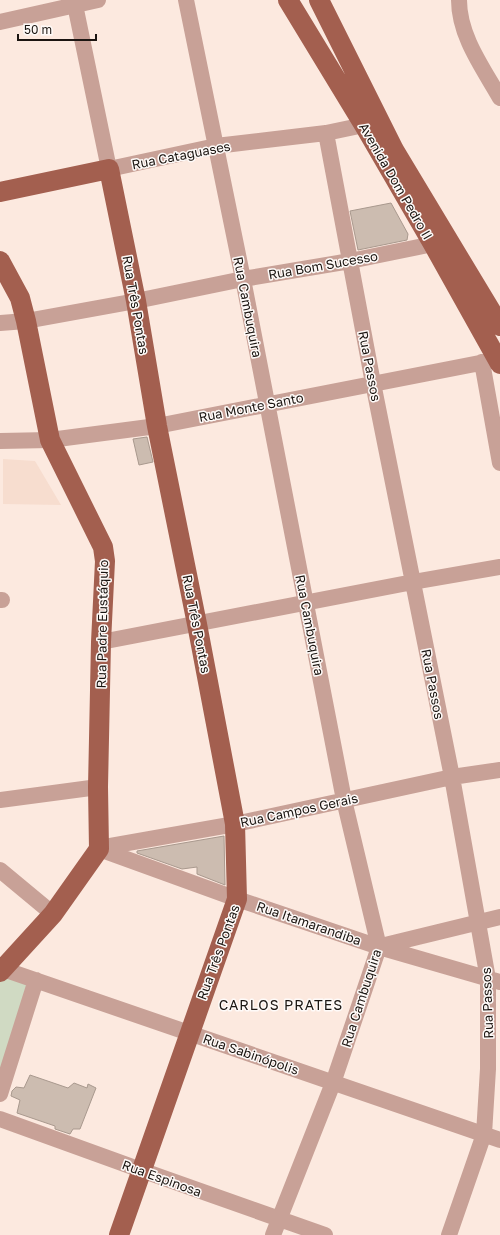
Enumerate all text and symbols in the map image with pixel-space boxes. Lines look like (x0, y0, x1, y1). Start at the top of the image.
scale bar (18, 16, 96, 42)
text: 50 m (24, 22, 52, 37)
street label: Avenida Dom Pedro II (356, 120, 436, 242)
street label: Rua Cataguases (130, 138, 232, 172)
street label: Rua Bom Sucesso (267, 247, 379, 282)
street label: Rua Três Pontas (119, 254, 153, 356)
street label: Rua Cambuquira (230, 255, 266, 359)
street label: Rua Passos (355, 330, 385, 403)
street label: Rua Monte Santo (197, 389, 305, 425)
street label: Rua Padre Eustáquio (93, 559, 111, 689)
street label: Rua Três Pontas (180, 573, 214, 675)
street label: Rua Cambuquira (292, 573, 328, 677)
street label: Rua Passos (418, 648, 448, 721)
street label: Rua Campos Gerais (239, 790, 359, 830)
street label: Rua Itamarandiba (255, 898, 363, 948)
street label: Rua Três Pontas (193, 902, 243, 1002)
street label: Rua Cambuquira (338, 947, 384, 1049)
street label: Rua Passos (478, 967, 496, 1039)
district label: CARLOS PRATES (219, 996, 343, 1013)
street label: Rua Sabinópolis (201, 1030, 301, 1078)
street label: Rua Espinosa (120, 1156, 204, 1200)

